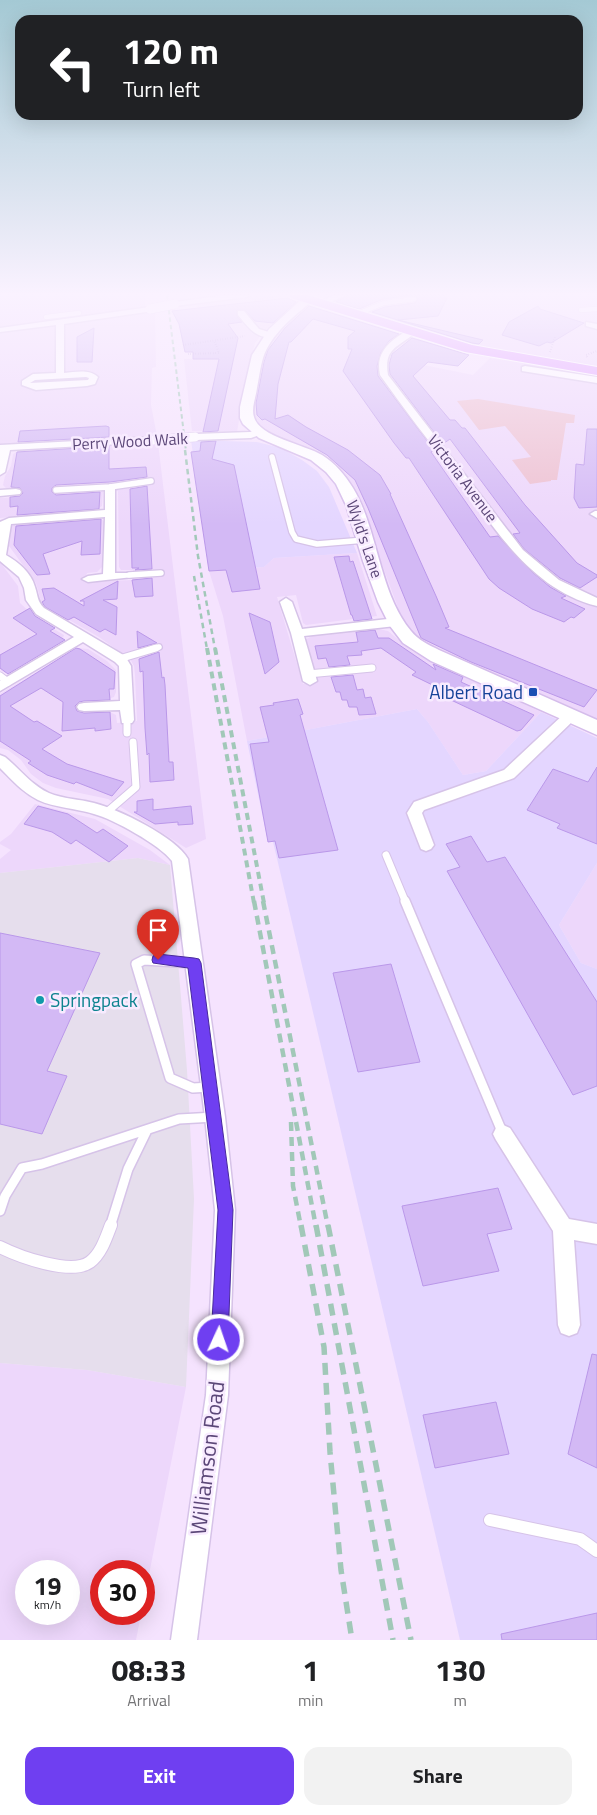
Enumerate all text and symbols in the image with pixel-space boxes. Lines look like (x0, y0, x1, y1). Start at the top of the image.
text: 120 m (123, 24, 219, 78)
icon: left (40, 35, 105, 100)
text: Turn left (123, 72, 200, 106)
street label: Perry Wood Walk (72, 426, 189, 456)
street label: Victoria Avenue (422, 429, 504, 527)
street label: Wyld's Lane (341, 497, 389, 581)
place label: Albert Road (429, 677, 523, 706)
marker: Albert Road (527, 686, 539, 698)
pin (137, 909, 179, 960)
icon: arrive (144, 916, 172, 944)
place label: Springpack (50, 985, 138, 1014)
marker: Springpack (34, 994, 46, 1006)
position arrow (192, 1313, 244, 1365)
street label: Williamson Road (181, 1379, 233, 1537)
speed limit sign: 30 (90, 1560, 155, 1625)
text: 19 (33, 1567, 62, 1605)
text: km/h (34, 1595, 61, 1614)
text: 08:33 (112, 1647, 186, 1693)
text: 1 (302, 1647, 319, 1693)
text: 130 (435, 1647, 485, 1693)
text: Arrival (127, 1688, 171, 1712)
text: min (298, 1688, 323, 1712)
text: m (454, 1688, 467, 1712)
button: Exit (25, 1747, 294, 1805)
button: Share (304, 1747, 572, 1805)

